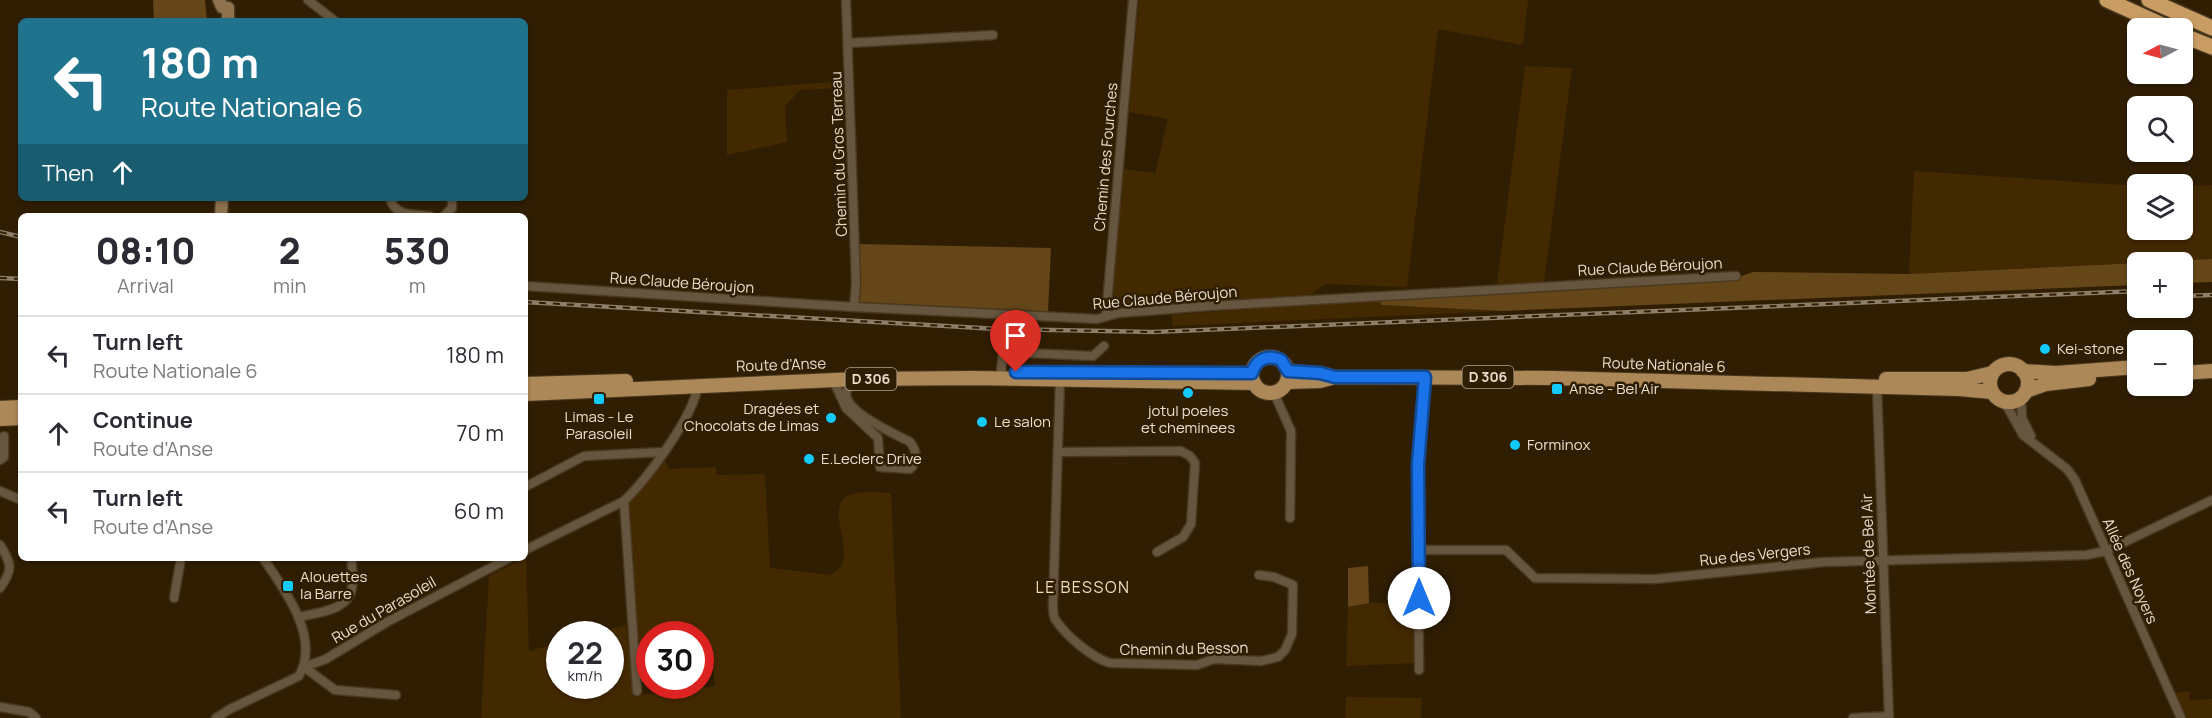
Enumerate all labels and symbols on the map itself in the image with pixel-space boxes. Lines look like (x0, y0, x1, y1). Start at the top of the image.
north arrow (2127, 18, 2193, 84)
street label: Chemin du Gros Terreau (825, 71, 852, 237)
street label: Chemin des Fourches (1089, 82, 1122, 232)
street label: Rue Claude Béroujon (1577, 252, 1723, 281)
street label: Rue Claude Béroujon (609, 267, 755, 298)
street label: Rue Claude Béroujon (1092, 281, 1238, 314)
pin (990, 310, 1041, 372)
place label: Kei-stone (2057, 338, 2124, 359)
marker: Kei-stone (2038, 342, 2052, 356)
street label: Route d'Anse (736, 352, 827, 377)
street label: Route Nationale 6 (1602, 352, 1726, 377)
road number: D 306 (1462, 366, 1514, 388)
road number: D 306 (846, 368, 896, 390)
place label: Anse - Bel Air (1569, 378, 1660, 399)
marker: Anse - Bel Air (1550, 382, 1564, 396)
marker: jotul poeles et cheminees (1181, 386, 1195, 400)
marker: Limas - Le Parasoleil (592, 392, 606, 406)
place label: Dragées et Chocolats de Limas (684, 398, 819, 436)
place label: jotul poeles et cheminees (1141, 400, 1235, 438)
place label: Limas - Le Parasoleil (565, 406, 634, 444)
marker: Dragées et Chocolats de Limas (824, 411, 838, 425)
place label: Le salon (994, 411, 1051, 432)
marker: Le salon (975, 415, 989, 429)
place label: Forminox (1527, 434, 1590, 455)
marker: Forminox (1508, 438, 1522, 452)
place label: E.Leclerc Drive (821, 448, 922, 469)
marker: E.Leclerc Drive (802, 452, 816, 466)
street label: Montée de Bel Air (1856, 493, 1881, 615)
street label: Allée des Noyers (2098, 515, 2163, 627)
street label: Rue des Vergers (1698, 538, 1812, 571)
place label: Alouettes la Barre (300, 566, 367, 604)
position arrow (1387, 566, 1451, 630)
street label: Rue du Parasoleil (328, 571, 440, 648)
district label: LE BESSON (1036, 576, 1130, 598)
marker: Alouettes la Barre (281, 579, 295, 593)
speed limit sign: 30 (636, 621, 714, 699)
street label: Chemin du Besson (1120, 637, 1249, 660)

